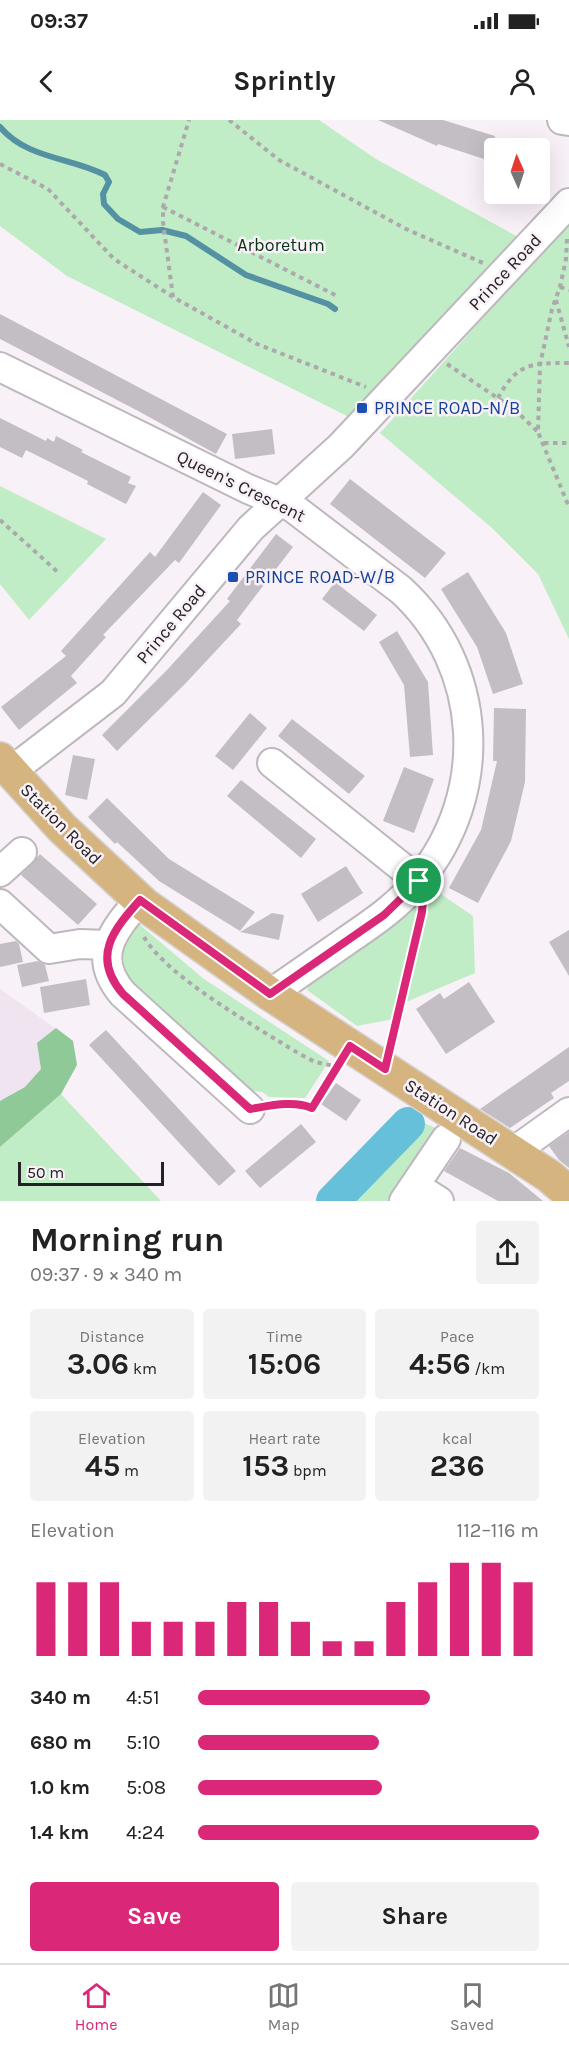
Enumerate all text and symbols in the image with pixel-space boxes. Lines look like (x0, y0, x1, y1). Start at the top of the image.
text: 09:37 (30, 8, 88, 34)
icon: back (30, 65, 63, 98)
text: Sprintly (233, 65, 336, 97)
icon: person (506, 65, 539, 98)
north arrow (484, 138, 550, 204)
map controls (484, 138, 550, 204)
street label: Prince Road (464, 229, 546, 315)
park label: Arboretum (237, 234, 325, 256)
place label: PRINCE ROAD-N/B (374, 397, 520, 419)
marker: PRINCE ROAD-N/B (355, 401, 369, 415)
street label: Queen's Crescent (173, 445, 309, 527)
place label: PRINCE ROAD-W/B (245, 566, 395, 588)
marker: PRINCE ROAD-W/B (226, 570, 240, 584)
street label: Prince Road (131, 580, 211, 668)
street label: Station Road (16, 779, 106, 869)
pin (393, 855, 444, 906)
icon: arrive (402, 864, 435, 897)
street label: Station Road (401, 1074, 501, 1150)
scale bar (18, 1159, 164, 1186)
text: 50 m (27, 1163, 64, 1182)
text: Morning run (30, 1221, 224, 1259)
button: share (476, 1221, 539, 1284)
text: 09:37 · 9 × 340 m (30, 1263, 182, 1286)
text: Distance (79, 1327, 144, 1346)
text: Time (267, 1327, 302, 1346)
text: Pace (440, 1327, 474, 1346)
text: 3.06 (67, 1346, 129, 1382)
text: 15:06 (248, 1346, 321, 1382)
text: 4:56 (409, 1346, 471, 1382)
text: km (129, 1359, 157, 1378)
text: /km (471, 1359, 505, 1378)
text: Elevation (78, 1429, 146, 1448)
text: Heart rate (248, 1429, 321, 1448)
text: kcal (442, 1429, 472, 1448)
text: 45 (85, 1448, 120, 1484)
text: 153 (242, 1448, 289, 1484)
text: 236 (430, 1448, 485, 1484)
text: m (120, 1461, 139, 1480)
text: bpm (289, 1461, 327, 1480)
text: Elevation (30, 1519, 115, 1542)
text: 112–116 m (457, 1519, 539, 1542)
text: 340 m (30, 1686, 91, 1709)
text: 4:51 (126, 1686, 160, 1709)
text: 680 m (30, 1731, 92, 1754)
text: 5:10 (126, 1731, 160, 1754)
text: 1.0 km (30, 1776, 90, 1799)
text: 5:08 (126, 1776, 166, 1799)
text: 1.4 km (30, 1821, 89, 1844)
text: 4:24 (126, 1821, 165, 1844)
button: Save (30, 1882, 279, 1951)
button: Share (291, 1882, 539, 1951)
tab: Home (75, 1979, 117, 2034)
tab: Map (267, 1979, 300, 2034)
tab: Saved (450, 1979, 494, 2034)

